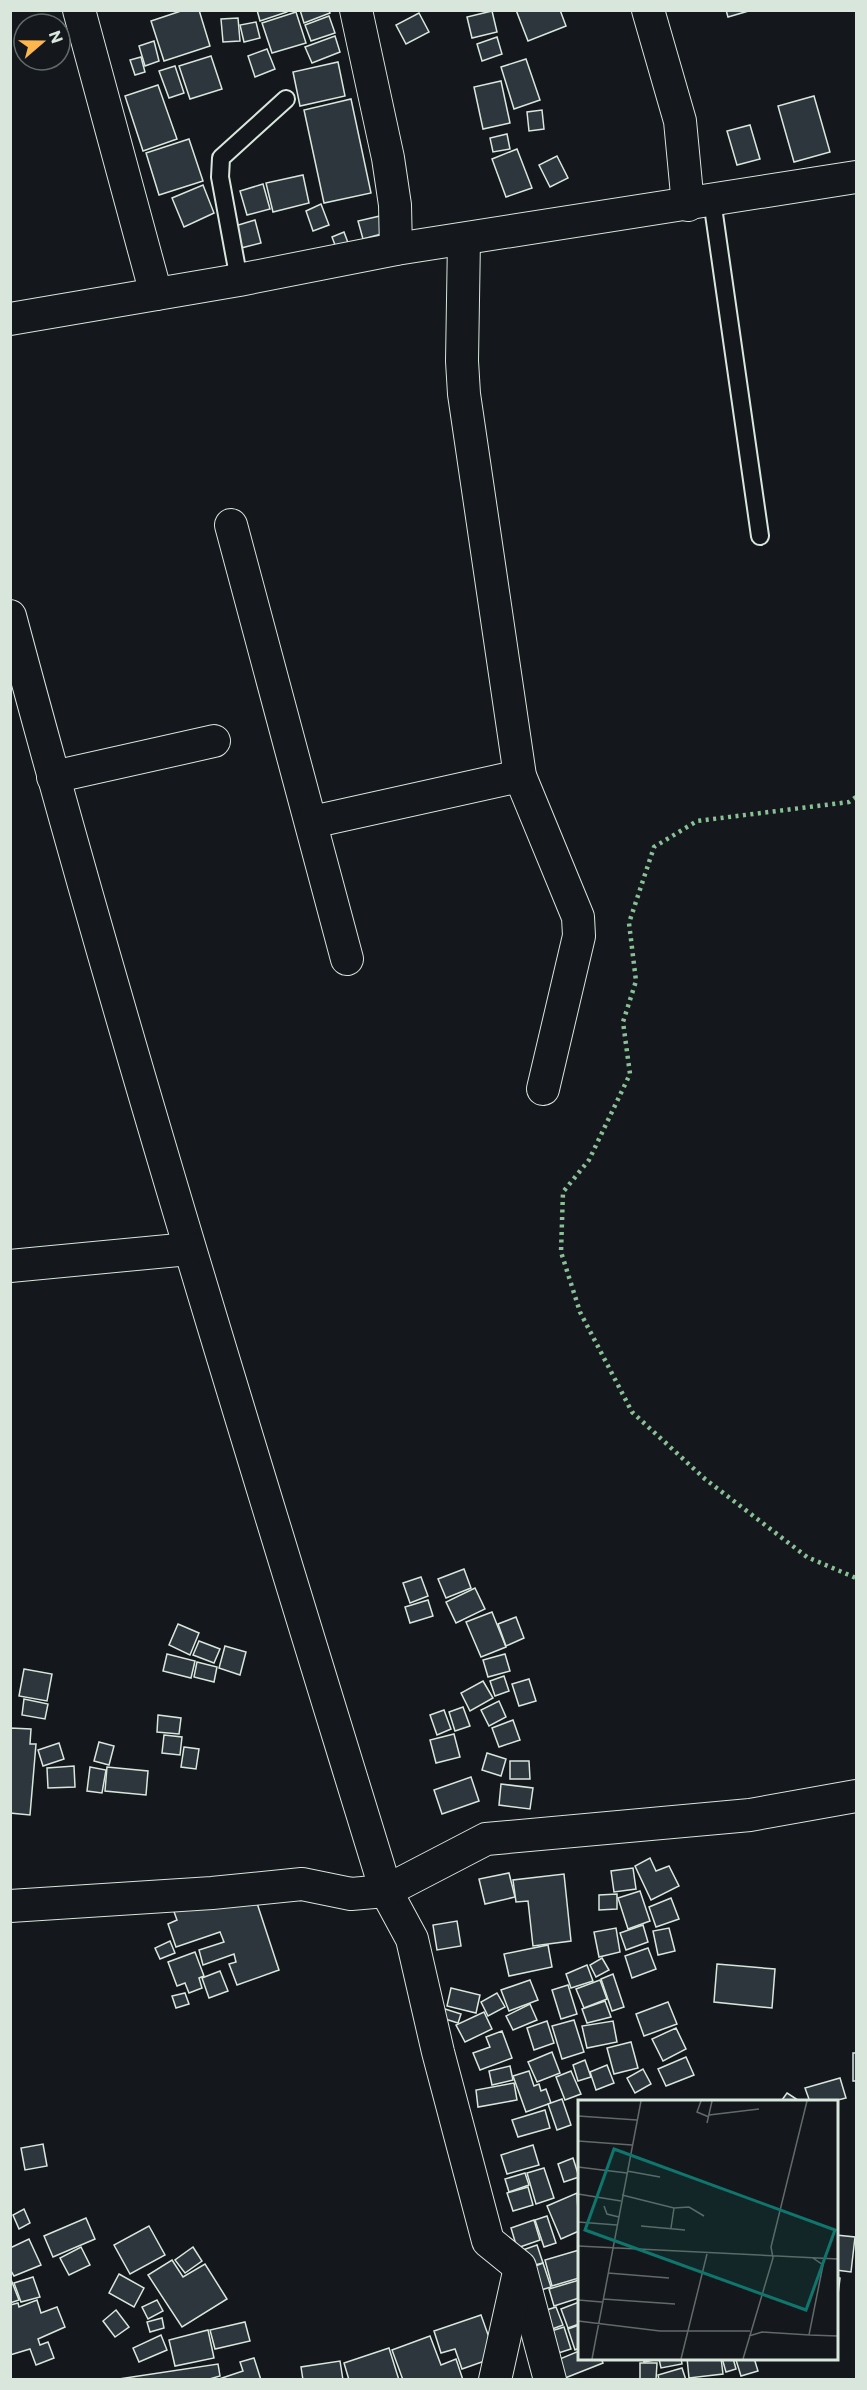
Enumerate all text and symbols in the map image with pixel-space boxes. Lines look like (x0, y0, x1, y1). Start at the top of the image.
north arrow (12, 12, 72, 72)
text: N (46, 28, 68, 46)
inset map (578, 2100, 837, 2360)

